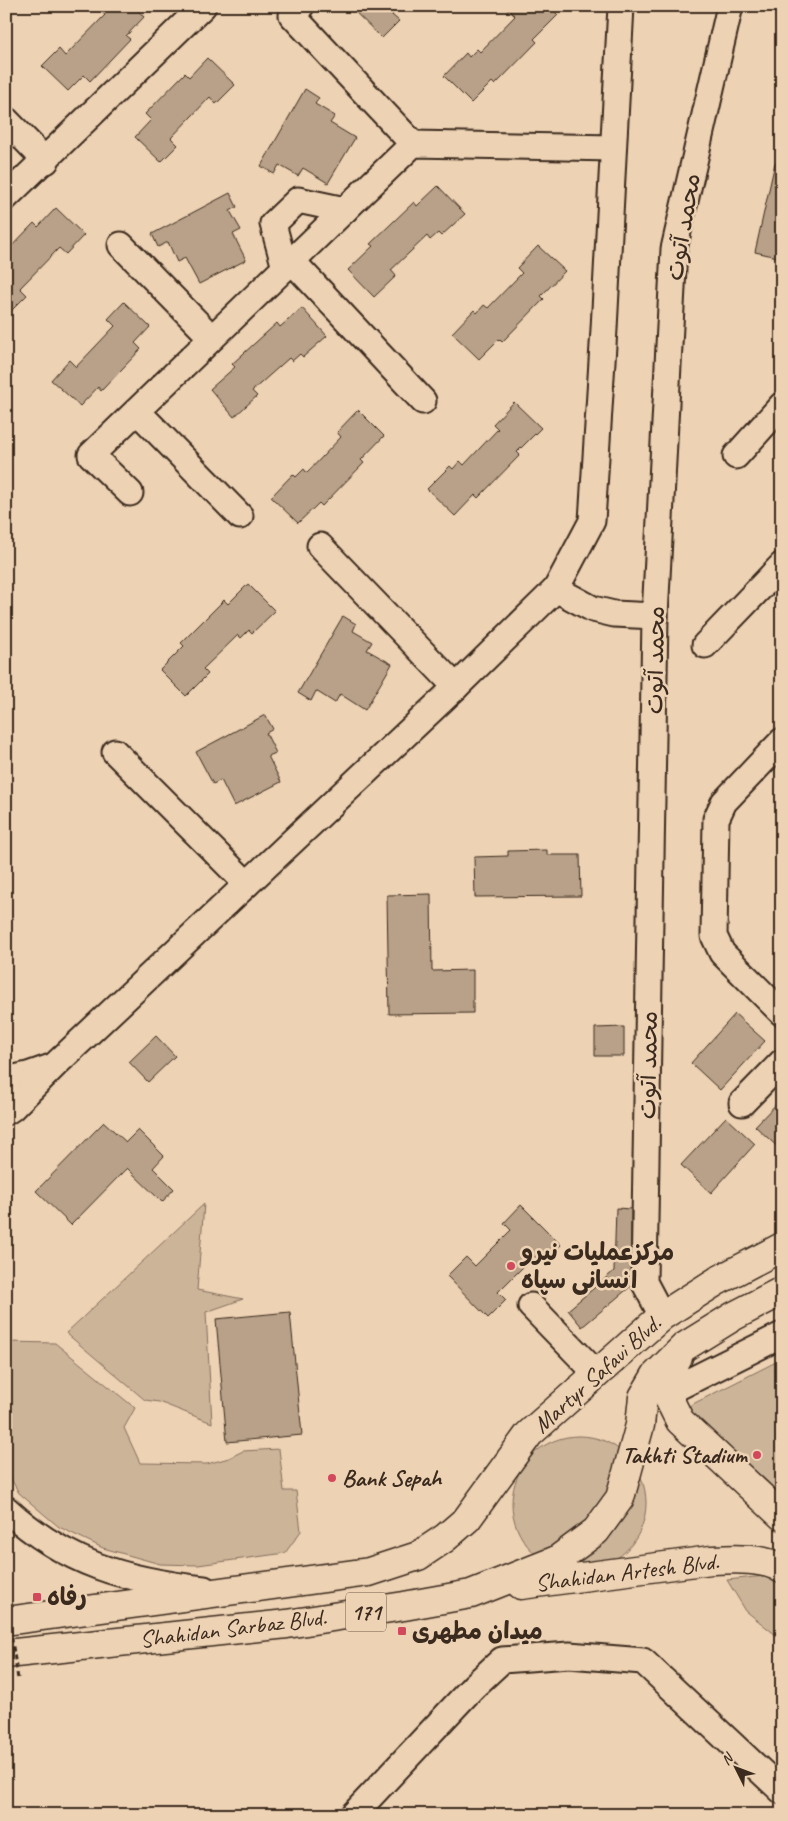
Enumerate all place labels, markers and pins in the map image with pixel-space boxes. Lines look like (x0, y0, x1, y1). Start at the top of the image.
place label: مرکزعملیات نیرو انسانی سپاه (519, 1237, 674, 1295)
marker: مرکزعملیات نیرو انسانی سپاه (505, 1260, 517, 1272)
place label: Takhti Stadium (622, 1440, 748, 1470)
marker: Takhti Stadium (751, 1449, 763, 1461)
place label: Bank Sepah (342, 1463, 443, 1493)
marker: Bank Sepah (326, 1472, 338, 1484)
place label: رفاه (47, 1582, 87, 1612)
marker: رفاه (31, 1591, 43, 1603)
place label: میدان مطهری (412, 1616, 543, 1646)
marker: میدان مطهری (396, 1625, 408, 1637)

